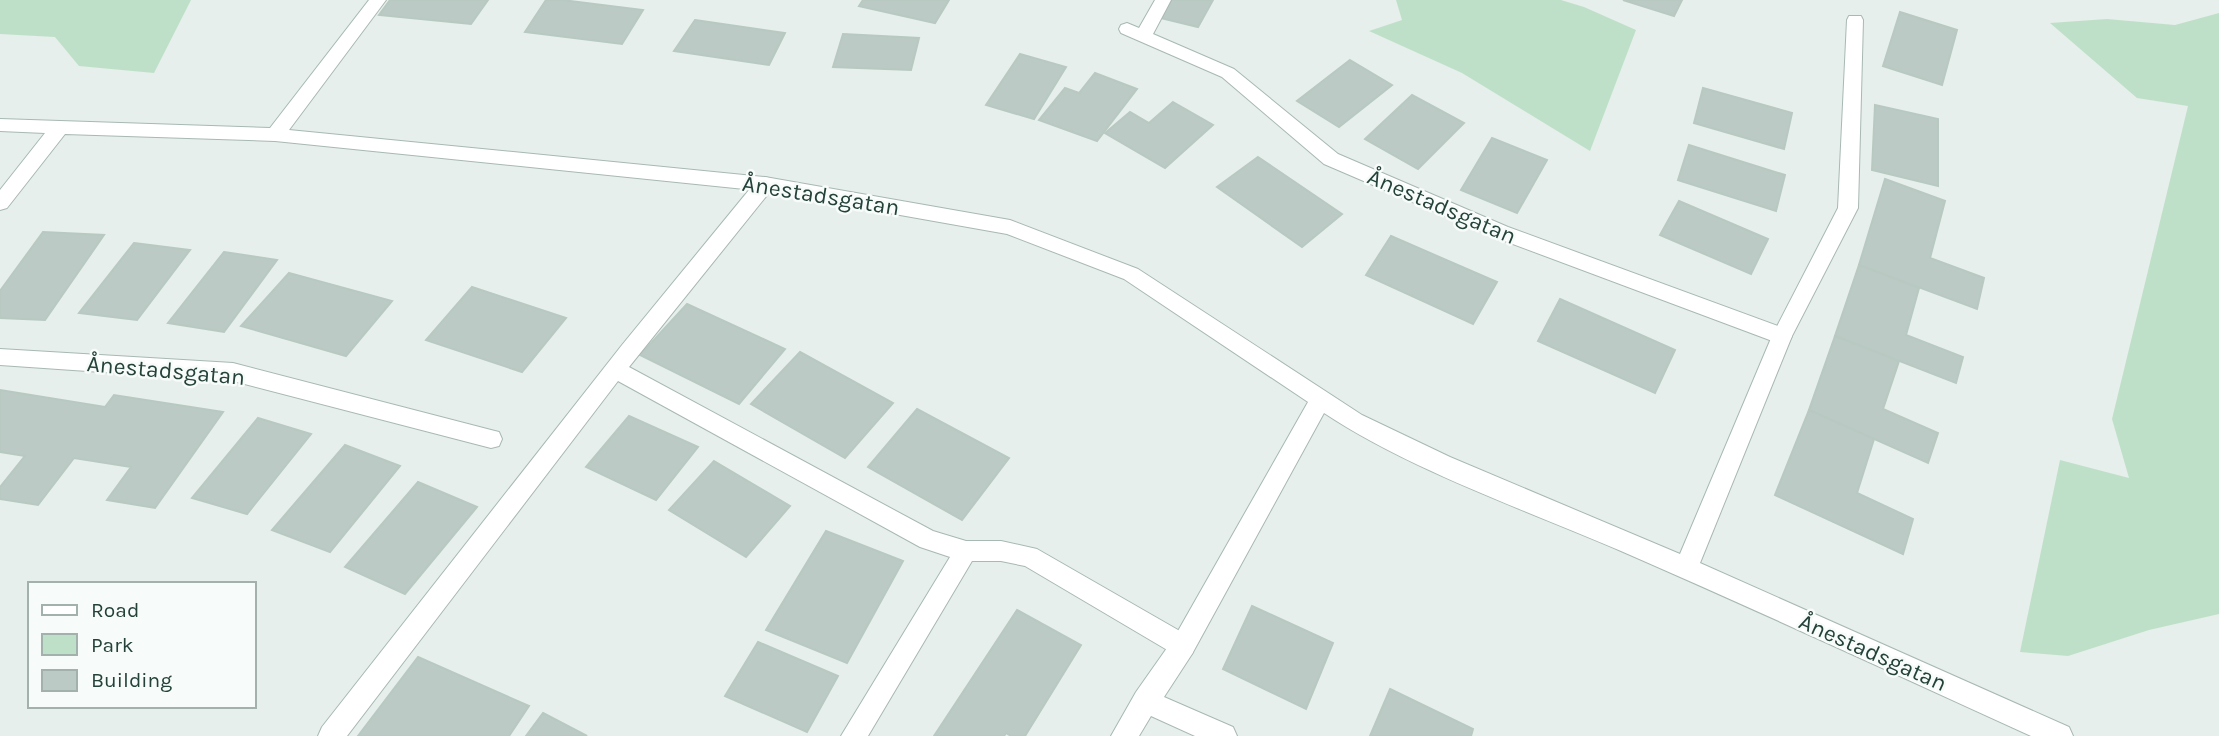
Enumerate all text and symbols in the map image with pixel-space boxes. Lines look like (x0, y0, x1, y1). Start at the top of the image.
street label: Ånestadsgatan (1363, 163, 1520, 250)
street label: Ånestadsgatan (740, 170, 901, 221)
street label: Ånestadsgatan (86, 350, 246, 391)
legend (28, 582, 256, 708)
text: Road (91, 598, 139, 622)
street label: Ånestadsgatan (1795, 608, 1951, 697)
text: Park (91, 633, 134, 657)
text: Building (91, 668, 172, 692)

